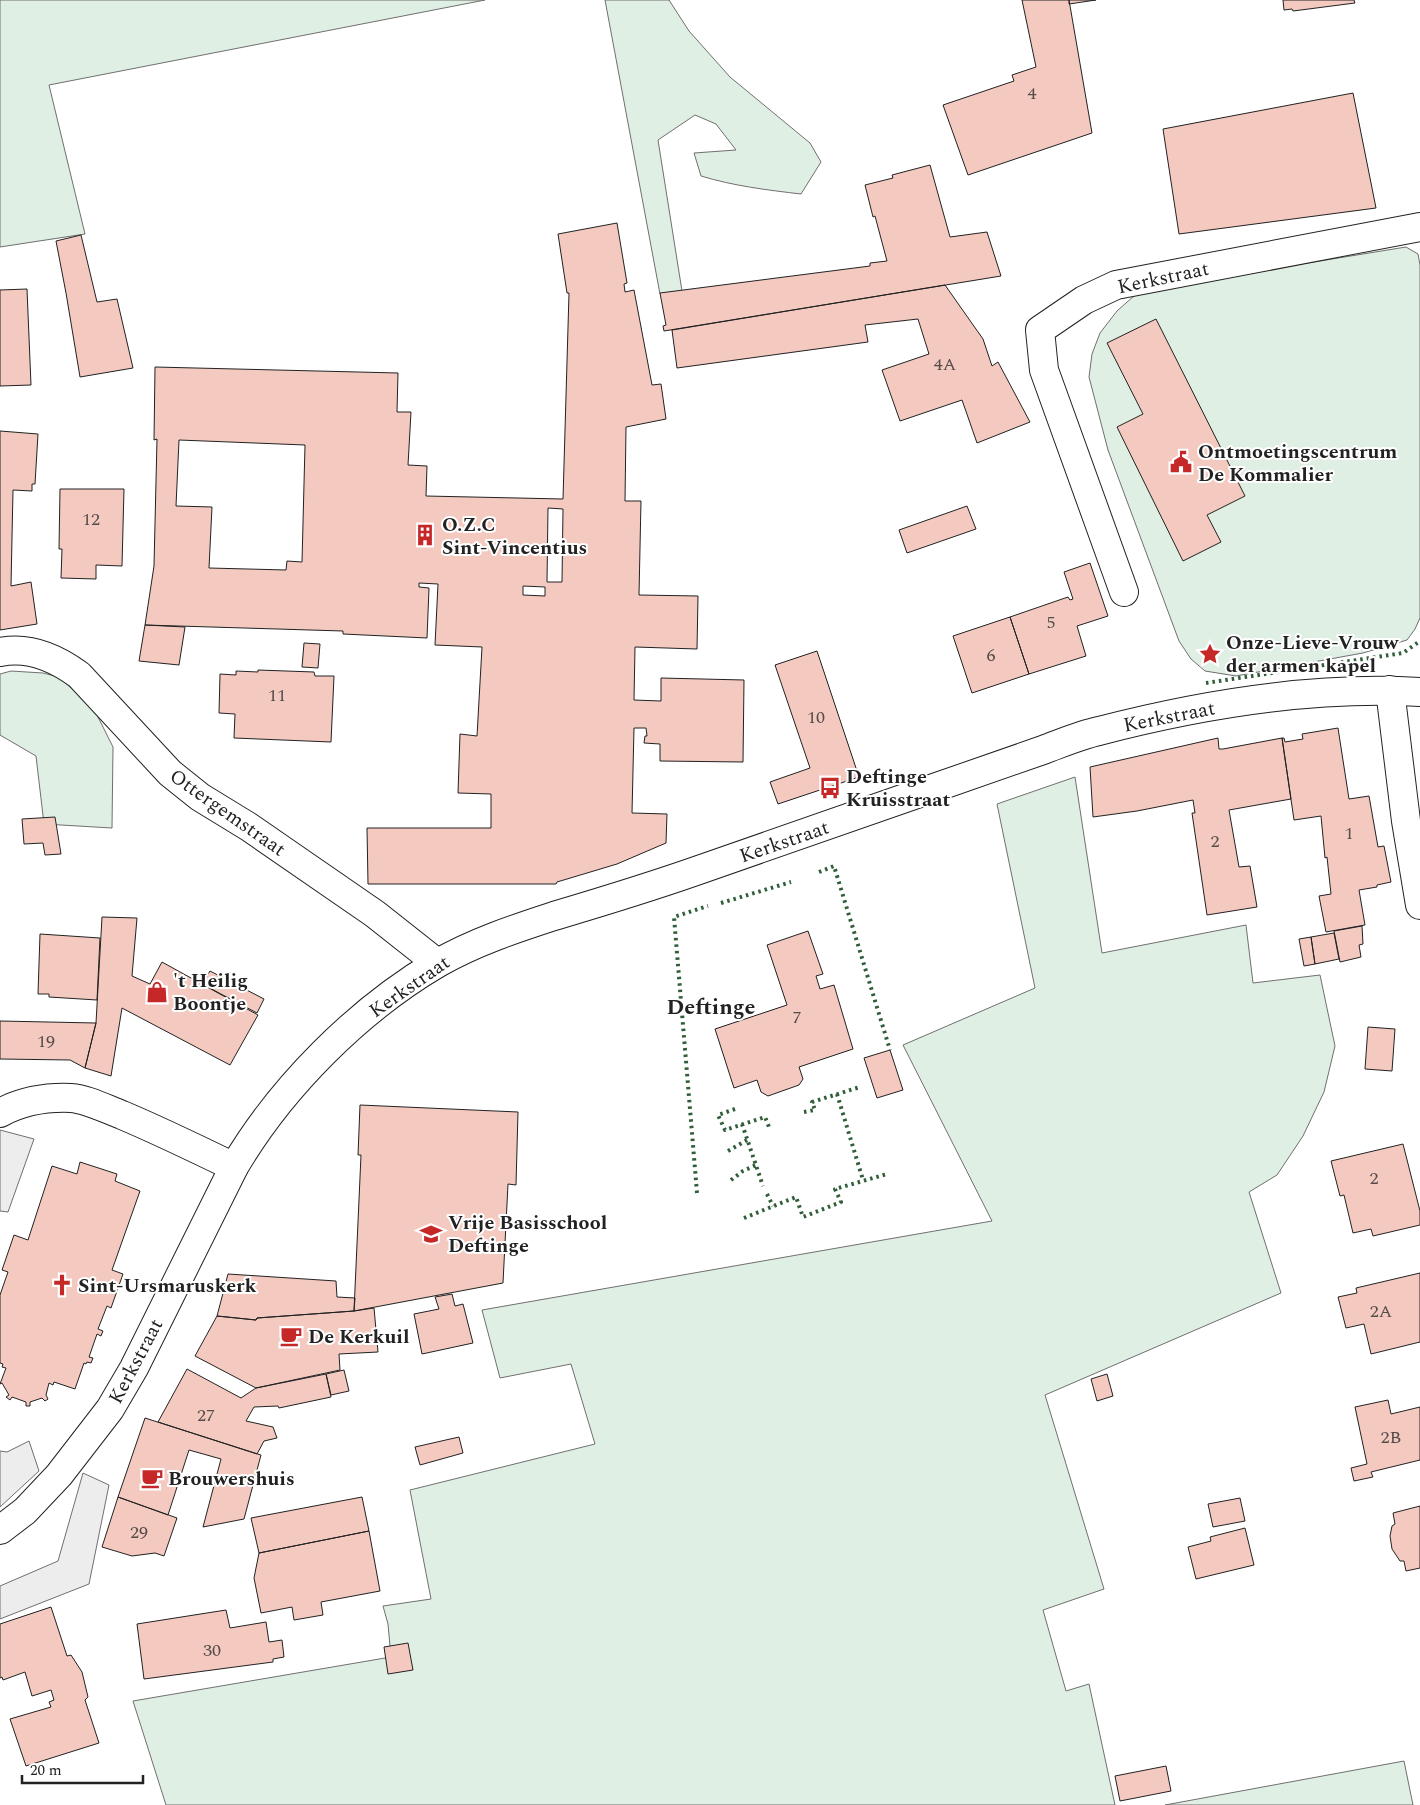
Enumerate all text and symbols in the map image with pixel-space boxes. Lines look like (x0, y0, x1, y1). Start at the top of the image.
house number: 4 (1028, 80, 1037, 107)
street label: Kerkstraat (1115, 254, 1212, 302)
house number: 4A (934, 351, 956, 378)
place label: Ontmoetingscentrum De Kommalier (1198, 437, 1397, 490)
public building icon: Ontmoetingscentrum De Kommalier (1168, 449, 1194, 475)
house number: 12 (82, 506, 100, 533)
place label: O.Z.C Sint-Vincentius (442, 510, 587, 563)
building icon: O.Z.C Sint-Vincentius (412, 522, 438, 548)
house number: 5 (1047, 609, 1056, 636)
place label: Onze-Lieve-Vrouw der armen kapel (1226, 628, 1400, 681)
place icon: Onze-Lieve-Vrouw der armen kapel (1197, 641, 1223, 667)
house number: 6 (987, 642, 996, 669)
house number: 11 (268, 682, 286, 709)
street label: Kerkstraat (1121, 693, 1218, 741)
house number: 10 (807, 704, 825, 731)
street label: Ottergemstraat (163, 762, 292, 864)
place label: Deftinge Kruisstraat (846, 762, 951, 815)
bus stop icon: Deftinge Kruisstraat (817, 775, 843, 801)
street label: Kerkstraat (736, 813, 833, 871)
house number: 1 (1345, 820, 1354, 847)
house number: 2 (1211, 828, 1220, 855)
street label: Kerkstraat (363, 948, 456, 1026)
place label: 't Heilig Boontje (173, 966, 248, 1019)
shop icon: 't Heilig Boontje (144, 979, 170, 1005)
district label: Deftinge (667, 991, 756, 1024)
house number: 7 (793, 1004, 802, 1031)
house number: 19 (37, 1028, 55, 1055)
house number: 2 (1370, 1165, 1379, 1192)
place label: Vrije Basisschool Deftinge (448, 1208, 607, 1261)
school or university icon: Vrije Basisschool Deftinge (418, 1221, 444, 1247)
place label: Sint-Ursmaruskerk (78, 1271, 257, 1301)
church icon: Sint-Ursmaruskerk (49, 1272, 75, 1298)
house number: 2A (1370, 1298, 1392, 1325)
street label: Kerkstraat (101, 1313, 171, 1410)
place label: De Kerkuil (308, 1322, 410, 1352)
cafe icon: De Kerkuil (278, 1323, 304, 1349)
house number: 27 (197, 1402, 215, 1429)
house number: 2B (1381, 1424, 1401, 1451)
place label: Brouwershuis (168, 1464, 295, 1494)
cafe icon: Brouwershuis (139, 1465, 165, 1491)
house number: 29 (130, 1519, 148, 1546)
house number: 30 (203, 1637, 221, 1664)
scale bar (22, 1752, 144, 1784)
text: 20 m (30, 1759, 62, 1782)

